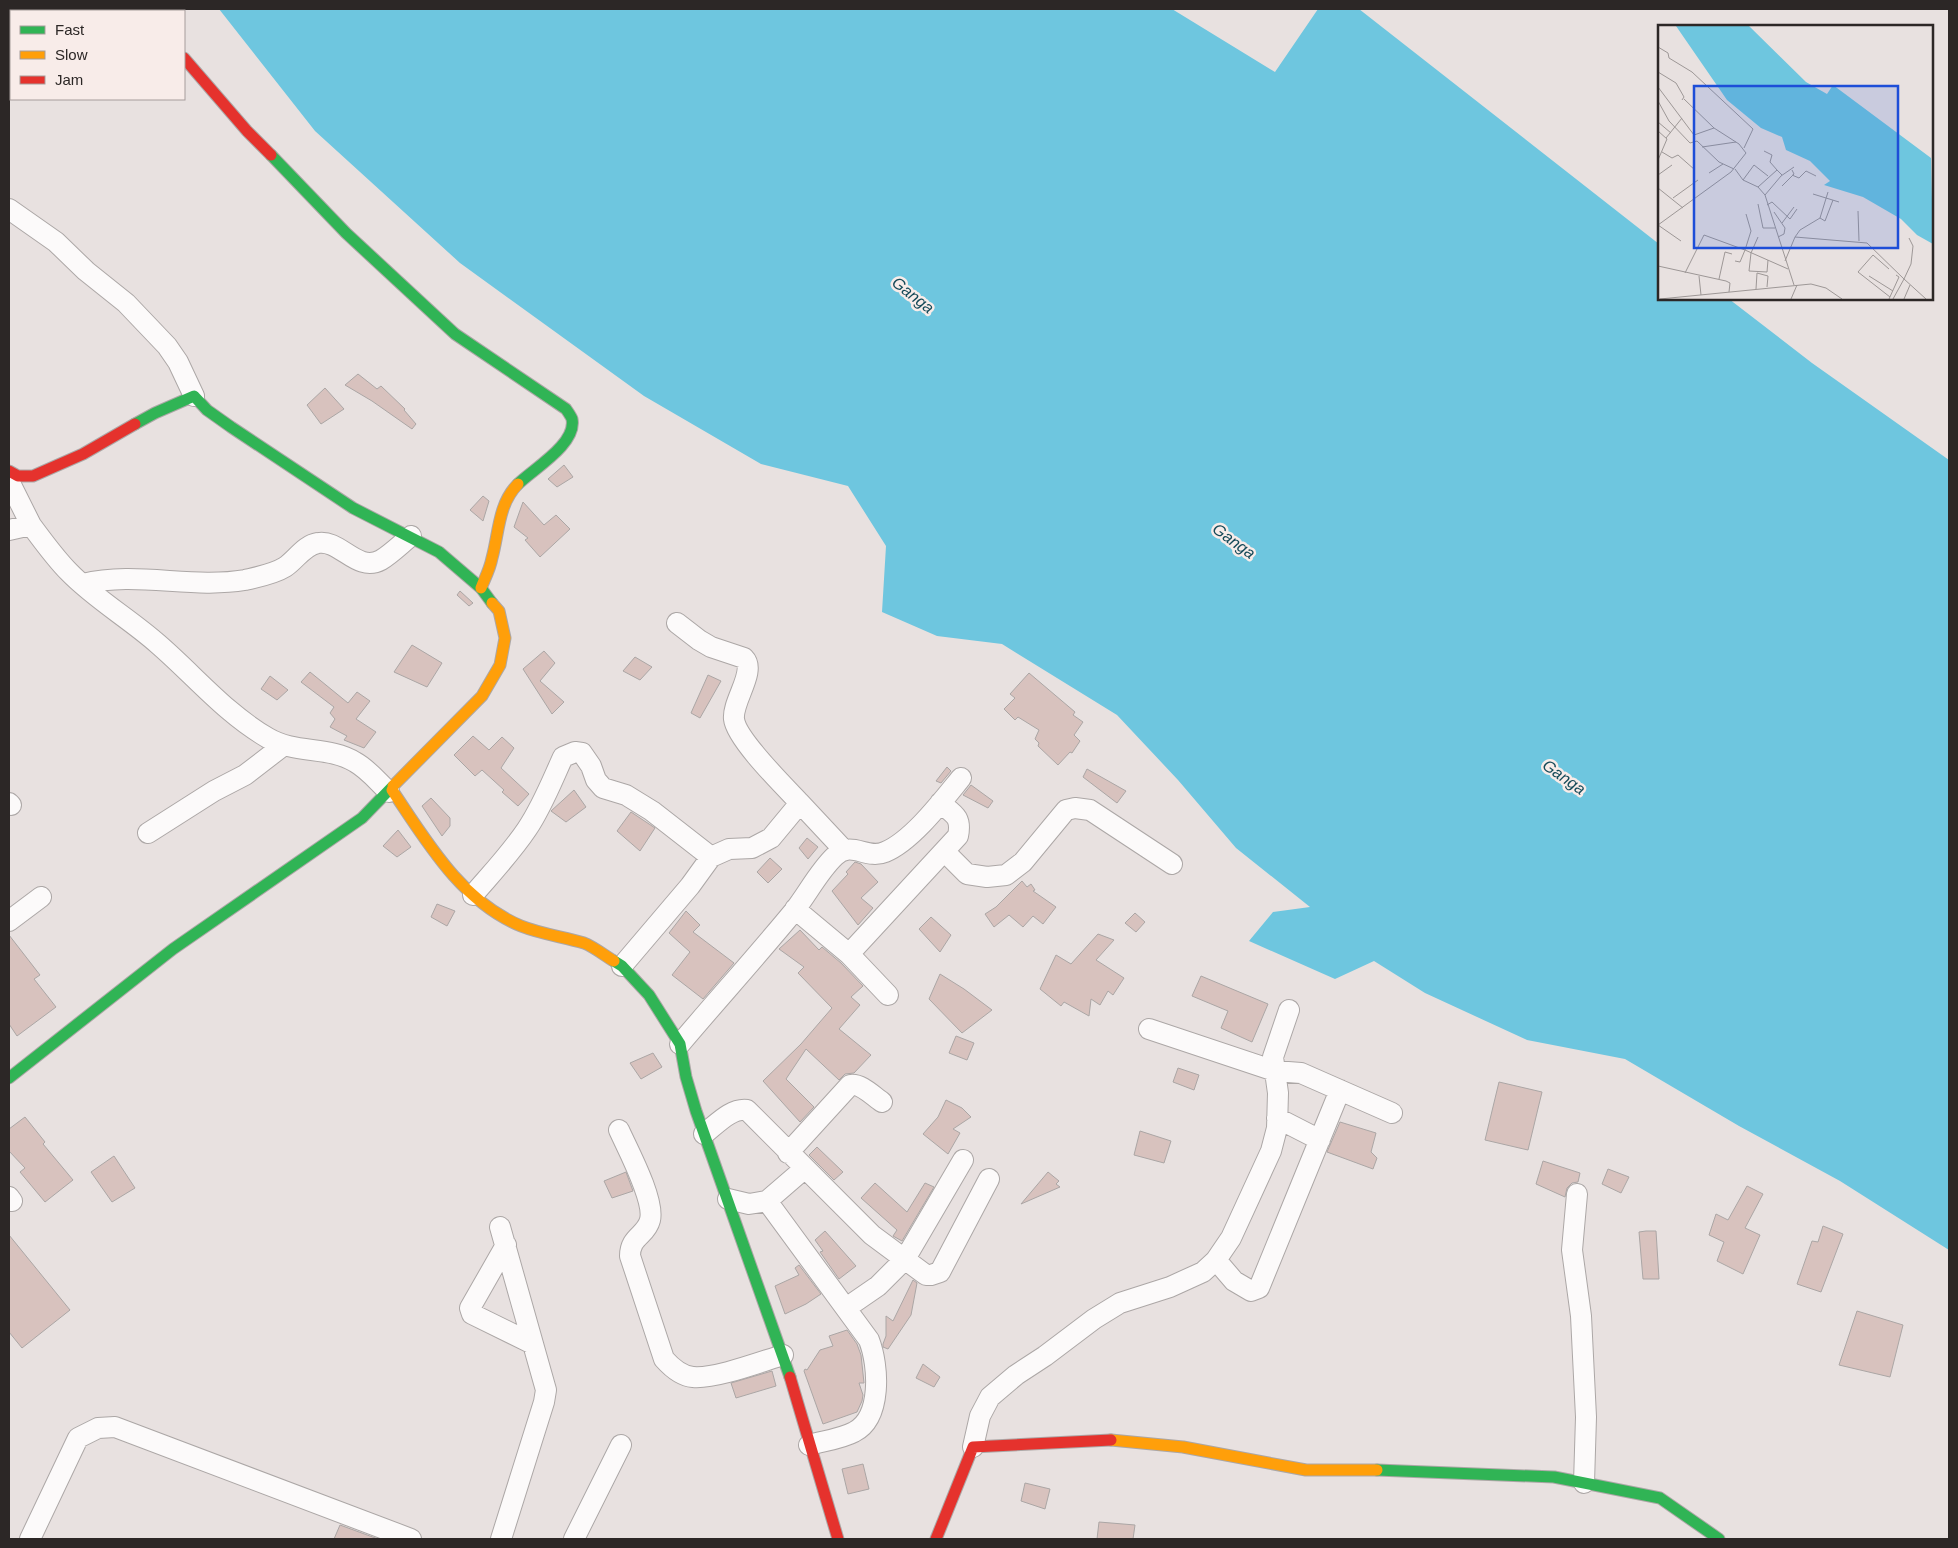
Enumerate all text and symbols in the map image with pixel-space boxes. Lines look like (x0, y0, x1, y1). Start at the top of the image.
legend (10, 10, 185, 100)
text: Fast (55, 21, 85, 38)
inset map (1658, 25, 1933, 300)
text: Slow (55, 46, 88, 63)
text: Jam (55, 71, 83, 88)
water label: Ganga (889, 274, 937, 317)
water label: Ganga (1210, 520, 1259, 562)
water label: Ganga (1539, 756, 1589, 798)

